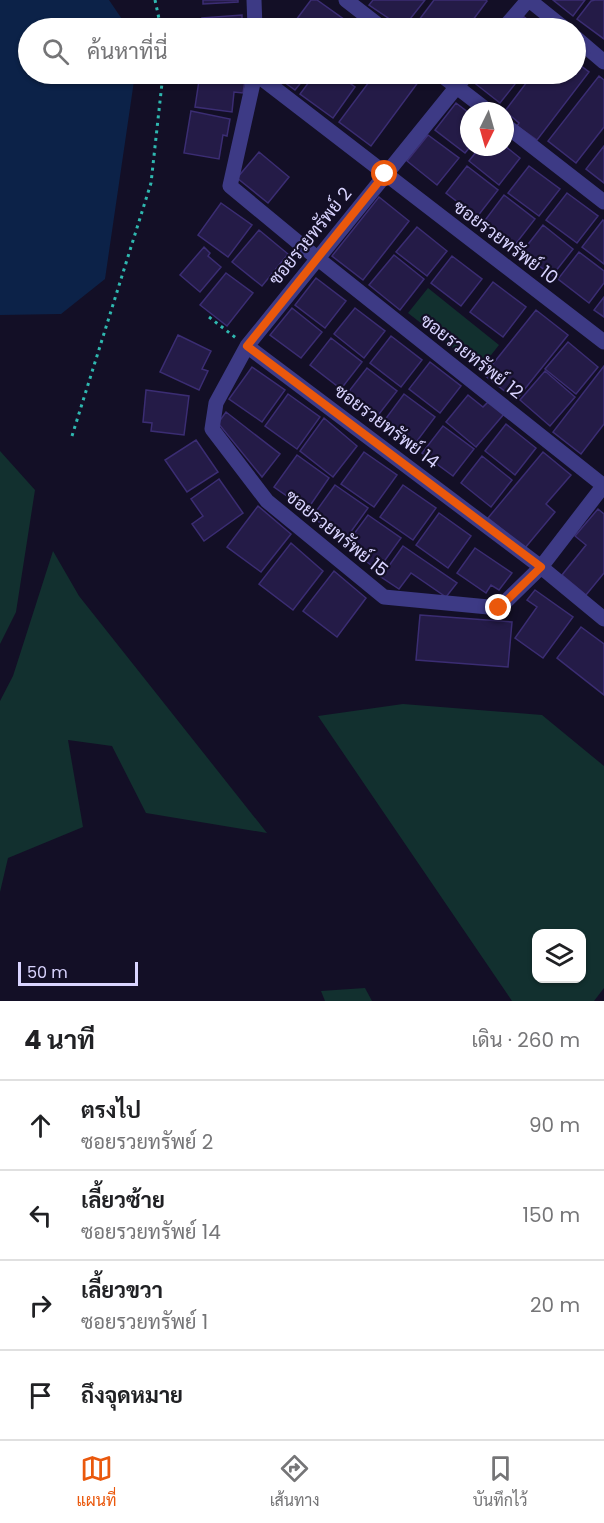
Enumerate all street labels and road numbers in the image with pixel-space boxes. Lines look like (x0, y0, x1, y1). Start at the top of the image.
street label: ซอยรวยทรัพย์ 2 (263, 182, 357, 290)
street label: ซอยรวยทรัพย์ 10 (448, 194, 564, 290)
street label: ซอยรวยทรัพย์ 12 (415, 308, 529, 404)
street label: ซอยรวยทรัพย์ 14 (329, 378, 445, 474)
street label: ซอยรวยทรัพย์ 15 (280, 484, 394, 582)

